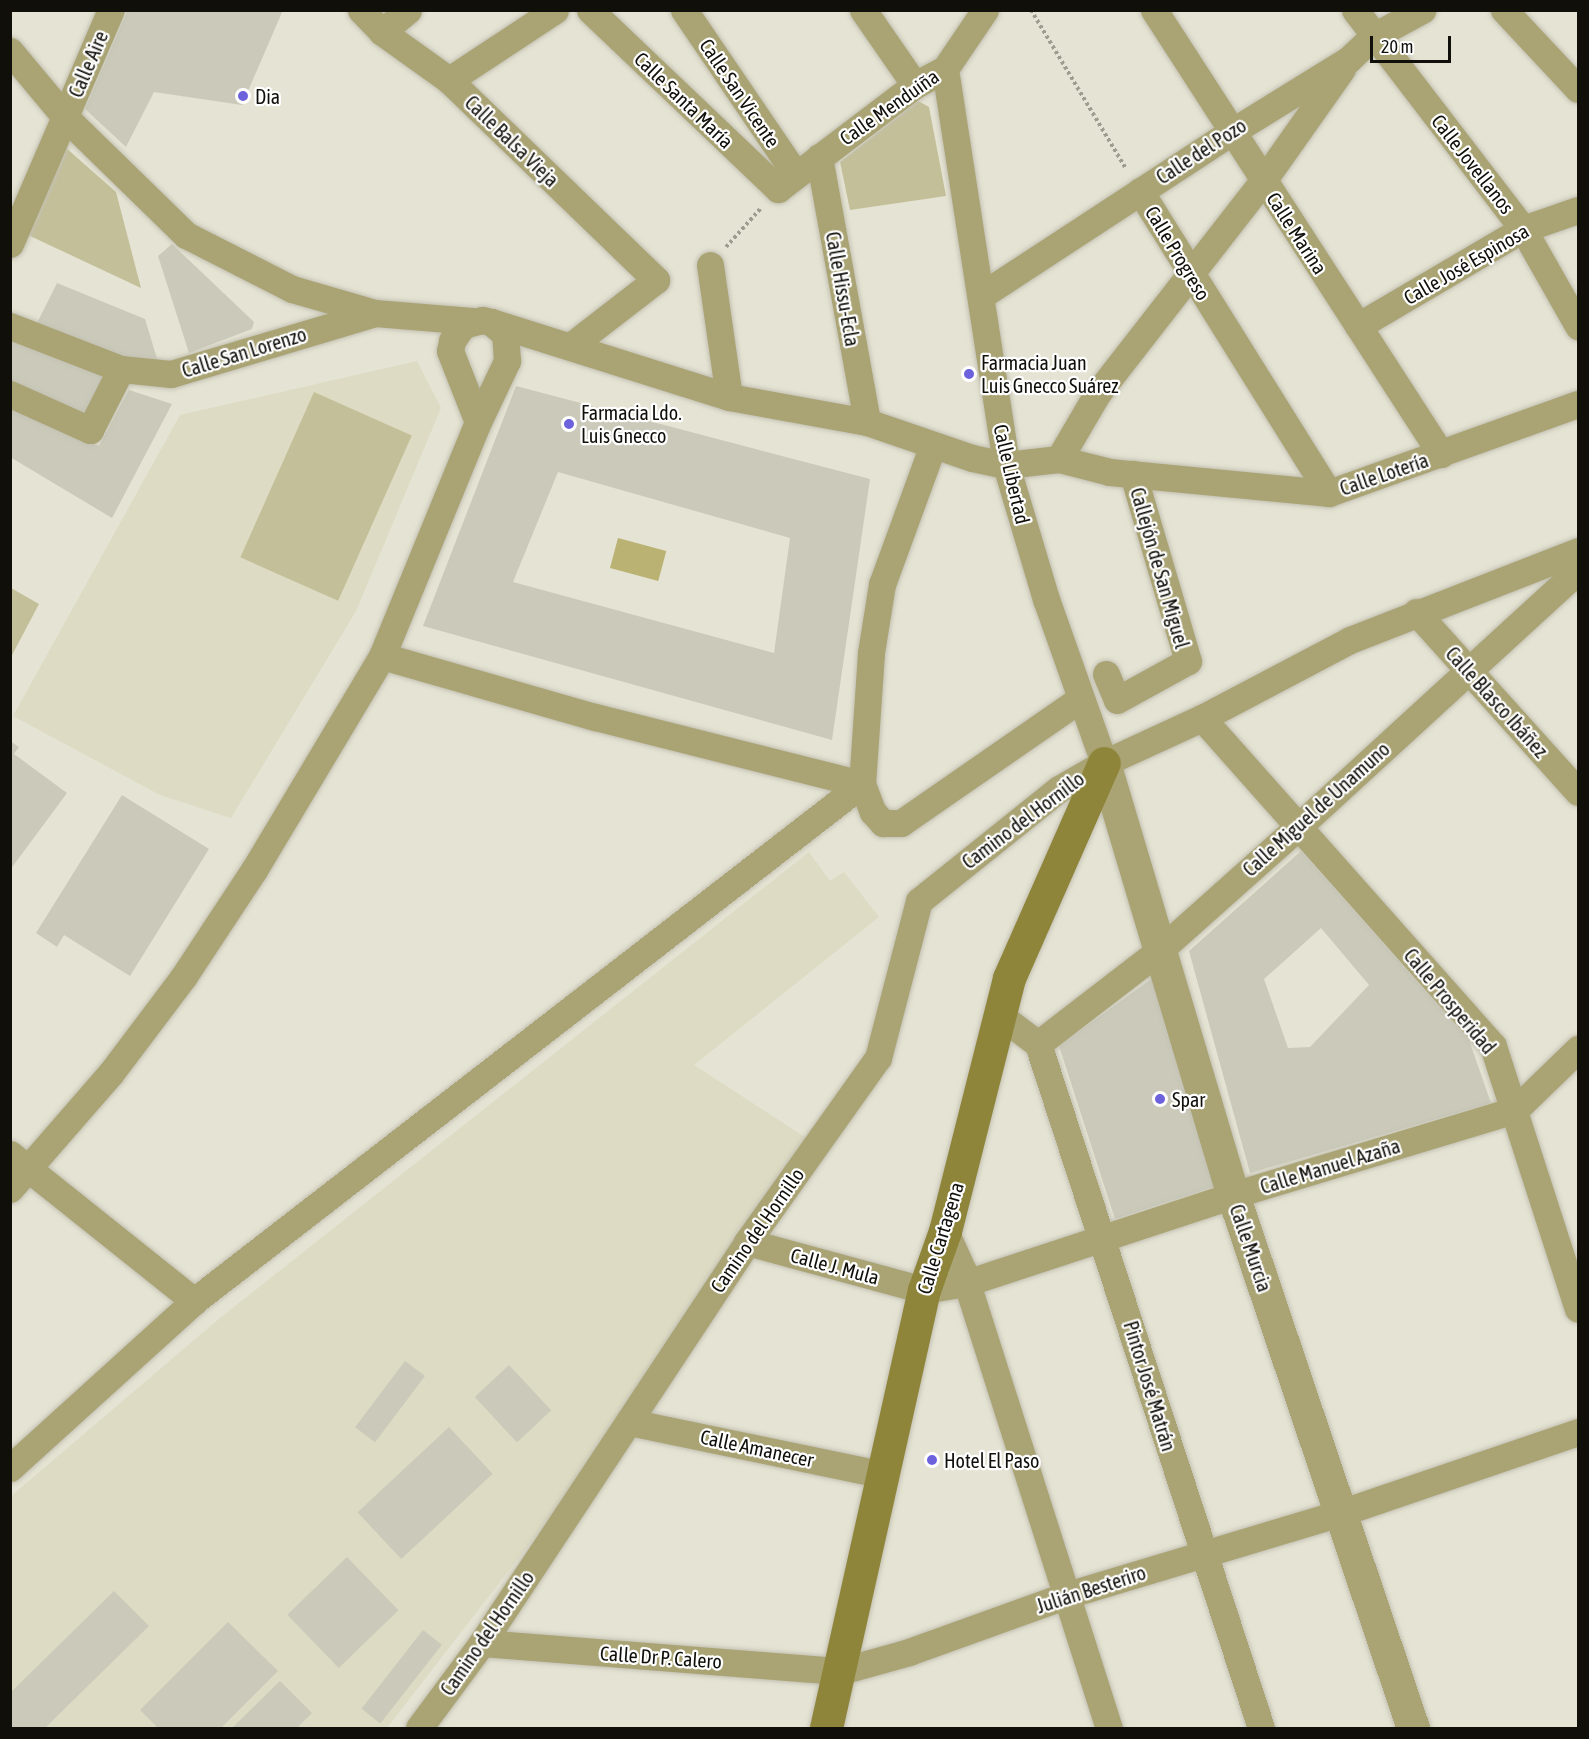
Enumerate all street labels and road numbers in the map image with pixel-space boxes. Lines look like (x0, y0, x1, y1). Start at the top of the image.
street label: Calle Aire (63, 27, 113, 101)
street label: Calle San Vicente (695, 34, 785, 152)
street label: Calle Santa María (630, 47, 738, 153)
street label: Calle Menduiña (835, 64, 943, 150)
street label: Calle Balsa Vieja (460, 90, 564, 192)
street label: Calle Jovellanos (1427, 110, 1519, 218)
street label: Calle del Pozo (1152, 113, 1250, 189)
street label: Calle Marina (1262, 188, 1332, 278)
street label: Calle Progreso (1141, 202, 1215, 304)
street label: Calle José Espinosa (1399, 219, 1533, 309)
street label: Calle Hissu-Ecla (821, 230, 865, 348)
street label: Calle San Lorenzo (179, 322, 309, 382)
street label: Calle Libertad (989, 422, 1035, 526)
street label: Calle Lotería (1337, 448, 1431, 500)
street label: Callejón de San Miguel (1126, 485, 1194, 651)
street label: Calle Blasco Ibáñez (1441, 642, 1553, 762)
street label: Calle Miguel de Unamuno (1238, 737, 1394, 881)
street label: Camino del Hornillo (957, 766, 1089, 874)
street label: Calle Prosperidad (1399, 943, 1501, 1059)
street label: Calle Manuel Azaña (1257, 1133, 1403, 1199)
street label: Camino del Hornillo (705, 1163, 809, 1297)
street label: Calle Cartagena (912, 1179, 968, 1297)
street label: Calle Murcia (1225, 1201, 1277, 1295)
street label: Calle J. Mula (788, 1243, 882, 1289)
street label: Pintor José Matrán (1119, 1318, 1181, 1454)
street label: Calle Amanecer (698, 1424, 816, 1472)
street label: Julián Besteriro (1033, 1560, 1149, 1618)
street label: Camino del Hornillo (435, 1566, 539, 1700)
street label: Calle Dr P. Calero (599, 1641, 723, 1673)

